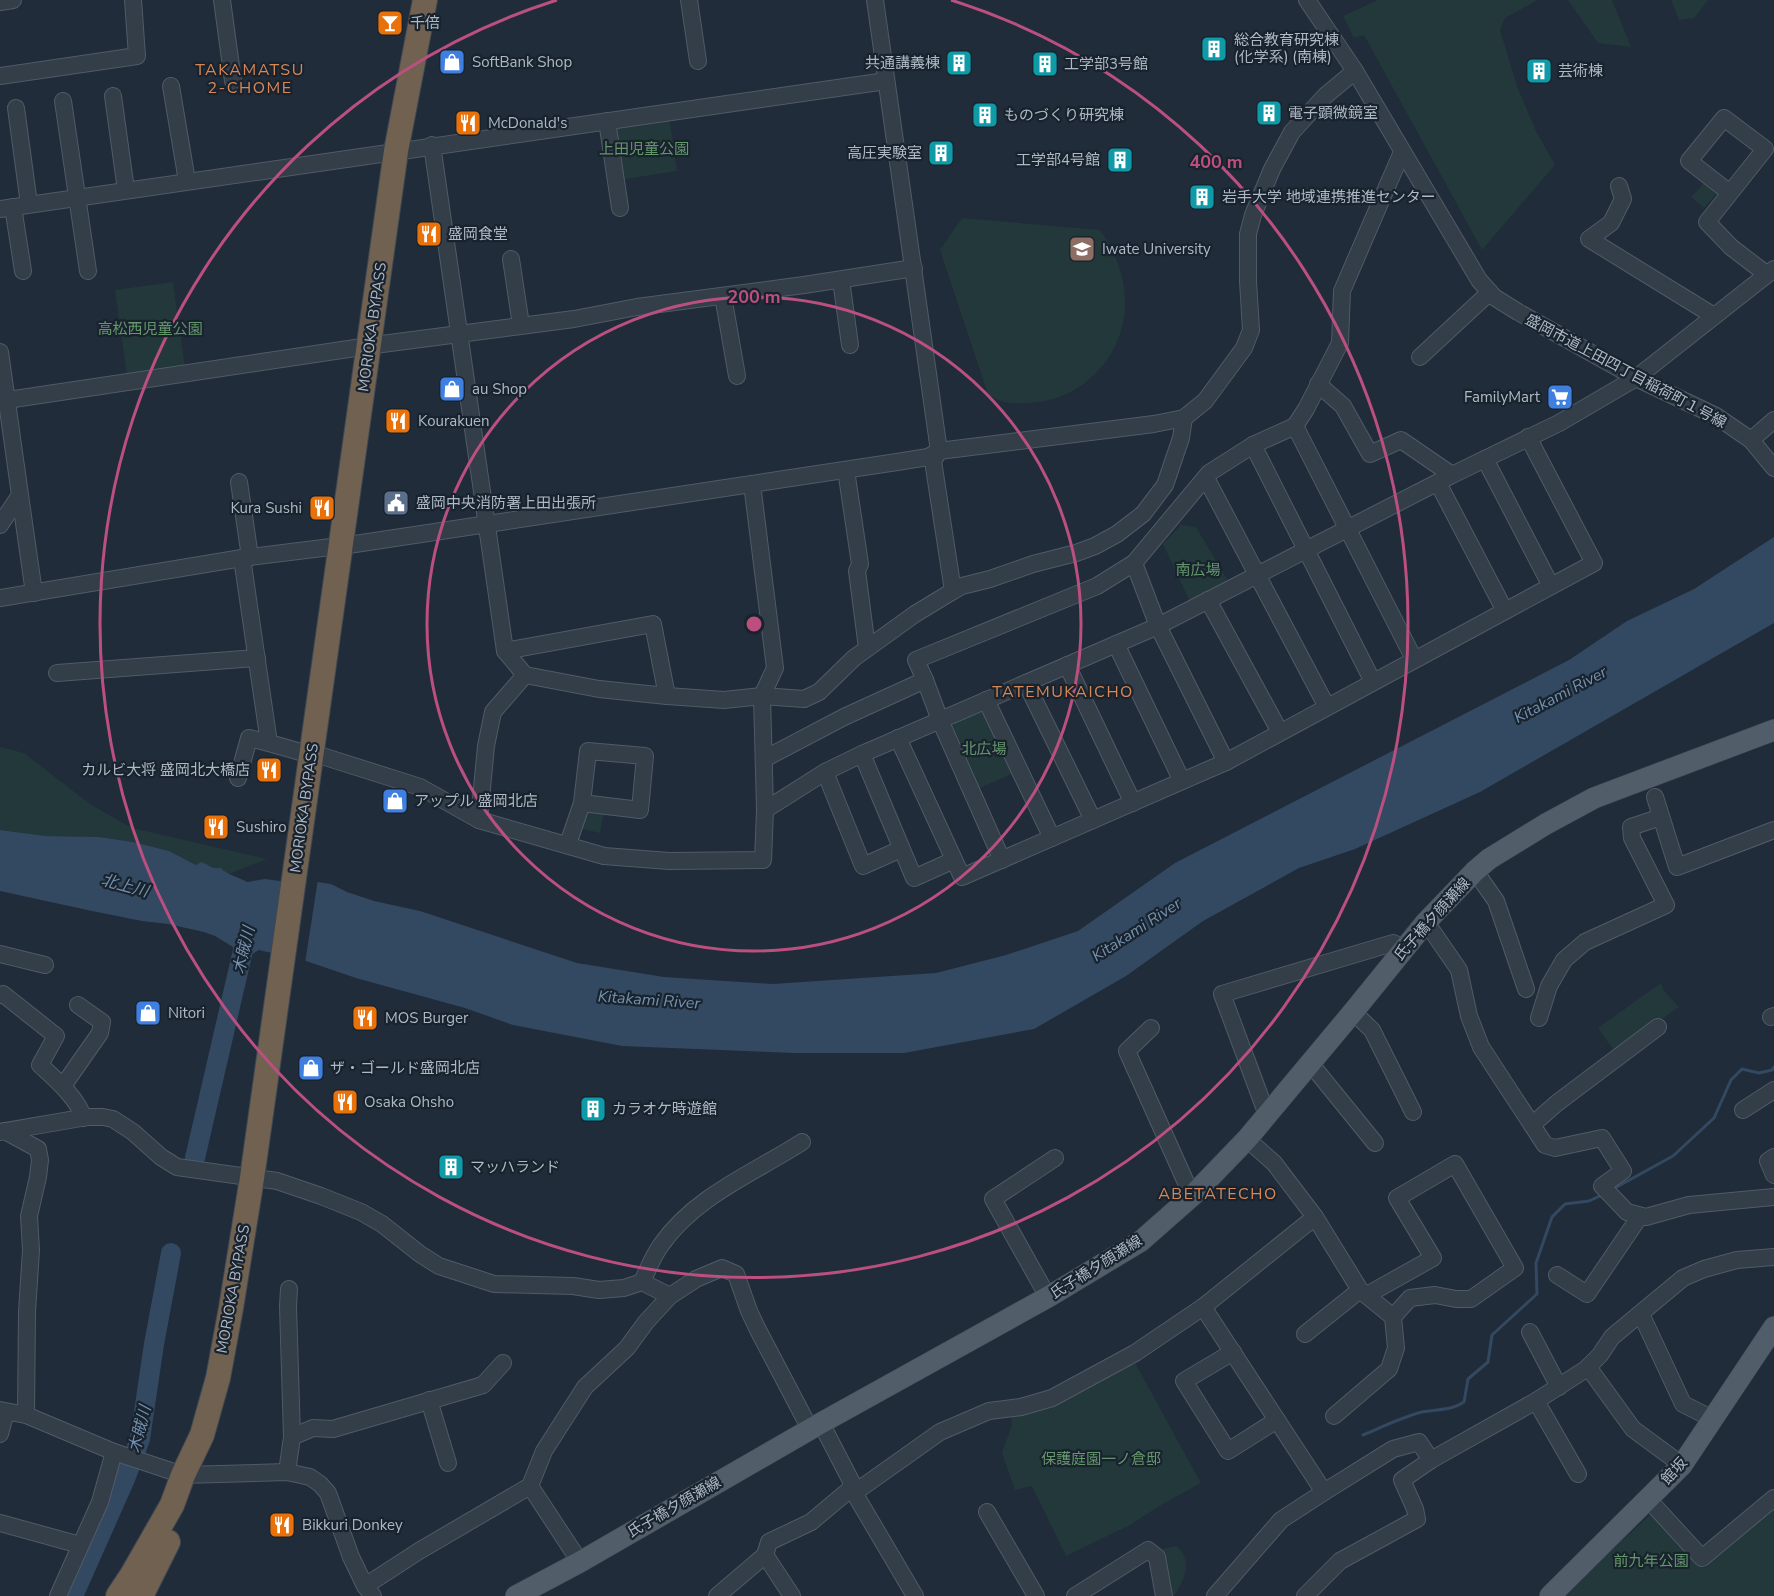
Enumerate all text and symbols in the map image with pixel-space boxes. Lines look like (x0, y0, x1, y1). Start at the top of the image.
bar icon: 千倍 (375, 8, 405, 38)
place label: 千倍 (410, 13, 440, 33)
place label: 総合教育研究棟 (化学系) (南棟) (1234, 30, 1339, 67)
building icon: 総合教育研究棟 (化学系) (南棟) (1199, 34, 1229, 64)
shop icon: SoftBank Shop (437, 47, 467, 77)
building icon: 共通講義棟 (944, 48, 974, 78)
building icon: 工学部3号館 (1030, 49, 1060, 79)
place label: SoftBank Shop (472, 52, 572, 72)
place label: 共通講義棟 (865, 53, 940, 73)
place label: 工学部3号館 (1064, 54, 1148, 74)
building icon: 芸術棟 (1524, 56, 1554, 86)
district label: TAKAMATSU 2-CHOME (195, 59, 305, 99)
place label: 芸術棟 (1558, 61, 1603, 81)
building icon: 電子顕微鏡室 (1254, 98, 1284, 128)
building icon: ものづくり研究棟 (970, 100, 1000, 130)
place label: 電子顕微鏡室 (1288, 103, 1378, 123)
place label: ものづくり研究棟 (1004, 105, 1124, 125)
restaurant icon: McDonald's (453, 108, 483, 138)
place label: McDonald's (488, 113, 567, 133)
building icon: 高圧実験室 (926, 138, 956, 168)
park label: 上田児童公園 (599, 139, 689, 159)
place label: 高圧実験室 (847, 143, 922, 163)
building icon: 工学部4号館 (1105, 145, 1135, 175)
place label: 工学部4号館 (1016, 150, 1100, 170)
text: 400 m (1189, 150, 1243, 174)
building icon: 岩手大学 地域連携推進センター (1187, 182, 1217, 212)
place label: 岩手大学 地域連携推進センター (1222, 187, 1436, 207)
restaurant icon: 盛岡食堂 (414, 219, 444, 249)
place label: 盛岡食堂 (448, 224, 508, 244)
school or university icon: Iwate University (1067, 234, 1097, 264)
place label: Iwate University (1102, 239, 1211, 259)
street label: MORIOKA BYPASS (353, 261, 391, 393)
text: 200 m (727, 285, 781, 309)
street label: 盛岡市道上田四丁目稲荷町１号線 (1522, 309, 1730, 433)
park label: 高松西児童公園 (97, 319, 203, 339)
shop icon: au Shop (437, 374, 467, 404)
place label: au Shop (472, 379, 527, 399)
supermarket icon: FamilyMart (1545, 382, 1575, 412)
place label: FamilyMart (1464, 387, 1541, 407)
restaurant icon: Kourakuen (383, 406, 413, 436)
place label: Kourakuen (418, 411, 490, 431)
public building icon: 盛岡中央消防署上田出張所 (381, 488, 411, 518)
restaurant icon: Kura Sushi (307, 493, 337, 523)
place label: 盛岡中央消防署上田出張所 (416, 493, 596, 513)
place label: Kura Sushi (230, 498, 302, 518)
park label: 南広場 (1175, 560, 1221, 580)
centre of rings (744, 614, 764, 634)
water label: Kitakami River (1510, 661, 1612, 729)
district label: TATEMUKAICHO (992, 681, 1134, 703)
park label: 北広場 (961, 739, 1007, 759)
street label: MORIOKA BYPASS (285, 742, 323, 874)
restaurant icon: カルビ大将 盛岡北大橋店 (254, 755, 284, 785)
place label: カルビ大将 盛岡北大橋店 (81, 760, 250, 780)
shop icon: アップル 盛岡北店 (380, 786, 410, 816)
place label: アップル 盛岡北店 (414, 791, 538, 811)
restaurant icon: Sushiro (201, 812, 231, 842)
place label: Sushiro (236, 817, 286, 837)
water label: 北上川 (99, 869, 153, 903)
street label: 氏子橋夕顔瀬線 (1389, 873, 1475, 965)
water label: Kitakami River (1088, 892, 1187, 967)
water label: 木賊川 (228, 922, 261, 976)
water label: Kitakami River (597, 985, 702, 1015)
shop icon: Nitori (133, 998, 163, 1028)
place label: Nitori (168, 1003, 205, 1023)
restaurant icon: MOS Burger (350, 1003, 380, 1033)
place label: MOS Burger (385, 1008, 469, 1028)
shop icon: ザ・ゴールド盛岡北店 (296, 1053, 326, 1083)
place label: ザ・ゴールド盛岡北店 (330, 1058, 480, 1078)
restaurant icon: Osaka Ohsho (330, 1087, 360, 1117)
place label: Osaka Ohsho (364, 1092, 454, 1112)
building icon: カラオケ時遊館 (578, 1094, 608, 1124)
place label: カラオケ時遊館 (612, 1099, 717, 1119)
building icon: マッハランド (436, 1152, 466, 1182)
place label: マッハランド (470, 1157, 560, 1177)
district label: ABETATECHO (1158, 1183, 1278, 1205)
street label: MORIOKA BYPASS (212, 1223, 254, 1355)
street label: 氏子橋夕顔瀬線 (1046, 1231, 1146, 1303)
water label: 木賊川 (123, 1401, 157, 1455)
park label: 保護庭園一ノ倉邸 (1041, 1449, 1161, 1469)
street label: 館坂 (1657, 1453, 1691, 1489)
street label: 氏子橋夕顔瀬線 (624, 1472, 724, 1542)
restaurant icon: Bikkuri Donkey (267, 1510, 297, 1540)
place label: Bikkuri Donkey (302, 1515, 403, 1535)
park label: 前九年公園 (1613, 1551, 1689, 1571)

